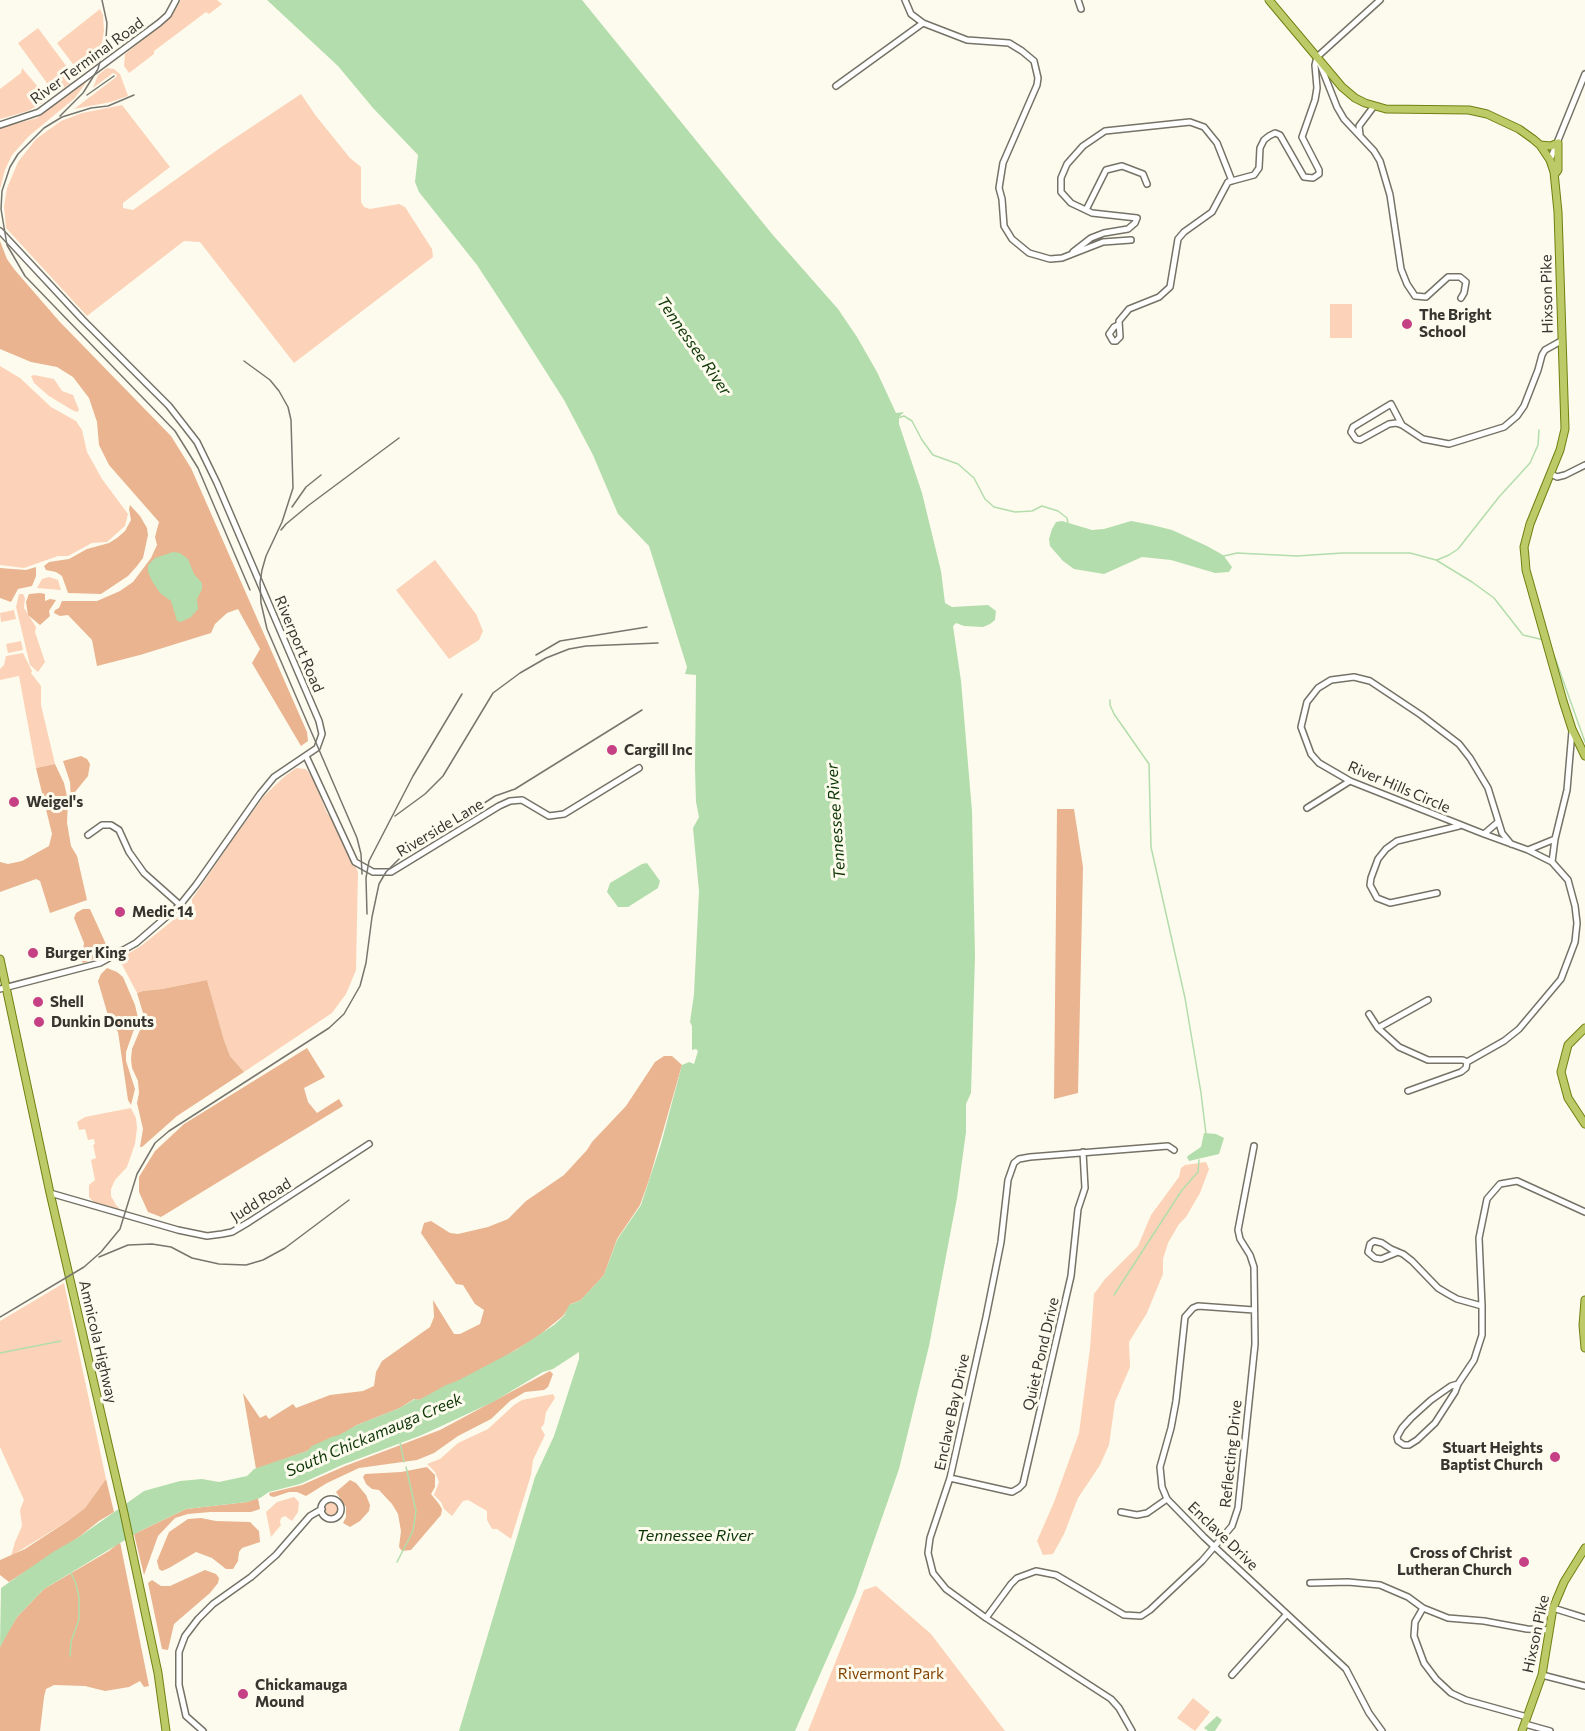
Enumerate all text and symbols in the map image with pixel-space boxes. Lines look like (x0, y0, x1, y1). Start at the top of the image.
street label: River Terminal Road (27, 14, 147, 108)
street label: Hixson Pike (1537, 254, 1557, 334)
water label: Tennessee River (653, 293, 735, 399)
place label: The Bright School (1419, 306, 1492, 341)
marker: The Bright School (1400, 317, 1414, 331)
street label: Riverport Road (271, 593, 327, 695)
place label: Cargill Inc (624, 741, 692, 759)
marker: Cargill Inc (605, 743, 619, 757)
street label: River Hills Circle (1345, 757, 1453, 817)
water label: Tennessee River (822, 762, 850, 880)
place label: Weigel's (26, 793, 83, 811)
marker: Weigel's (7, 795, 21, 809)
street label: Riverside Lane (393, 795, 487, 861)
place label: Medic 14 (132, 903, 193, 921)
marker: Medic 14 (113, 905, 127, 919)
place label: Burger King (45, 944, 126, 962)
marker: Burger King (26, 946, 40, 960)
place label: Shell (50, 993, 84, 1011)
marker: Shell (31, 995, 45, 1009)
place label: Dunkin Donuts (51, 1013, 154, 1031)
marker: Dunkin Donuts (32, 1015, 46, 1029)
street label: Judd Road (227, 1174, 295, 1226)
street label: Amnicola Highway (75, 1279, 121, 1405)
street label: Quiet Pond Drive (1019, 1296, 1063, 1412)
street label: Enclave Bay Drive (931, 1352, 973, 1472)
water label: South Chickamauga Creek (283, 1389, 465, 1481)
street label: Reflecting Drive (1216, 1399, 1246, 1509)
place label: Stuart Heights Baptist Church (1440, 1439, 1543, 1474)
marker: Stuart Heights Baptist Church (1548, 1450, 1562, 1464)
street label: Enclave Drive (1184, 1498, 1262, 1574)
water label: Tennessee River (637, 1526, 753, 1546)
place label: Cross of Christ Lutheran Church (1397, 1544, 1512, 1579)
marker: Cross of Christ Lutheran Church (1517, 1555, 1531, 1569)
street label: Hixson Pike (1519, 1593, 1553, 1675)
park label: Rivermont Park (838, 1665, 944, 1683)
place label: Chickamauga Mound (255, 1676, 348, 1711)
marker: Chickamauga Mound (236, 1687, 250, 1701)

